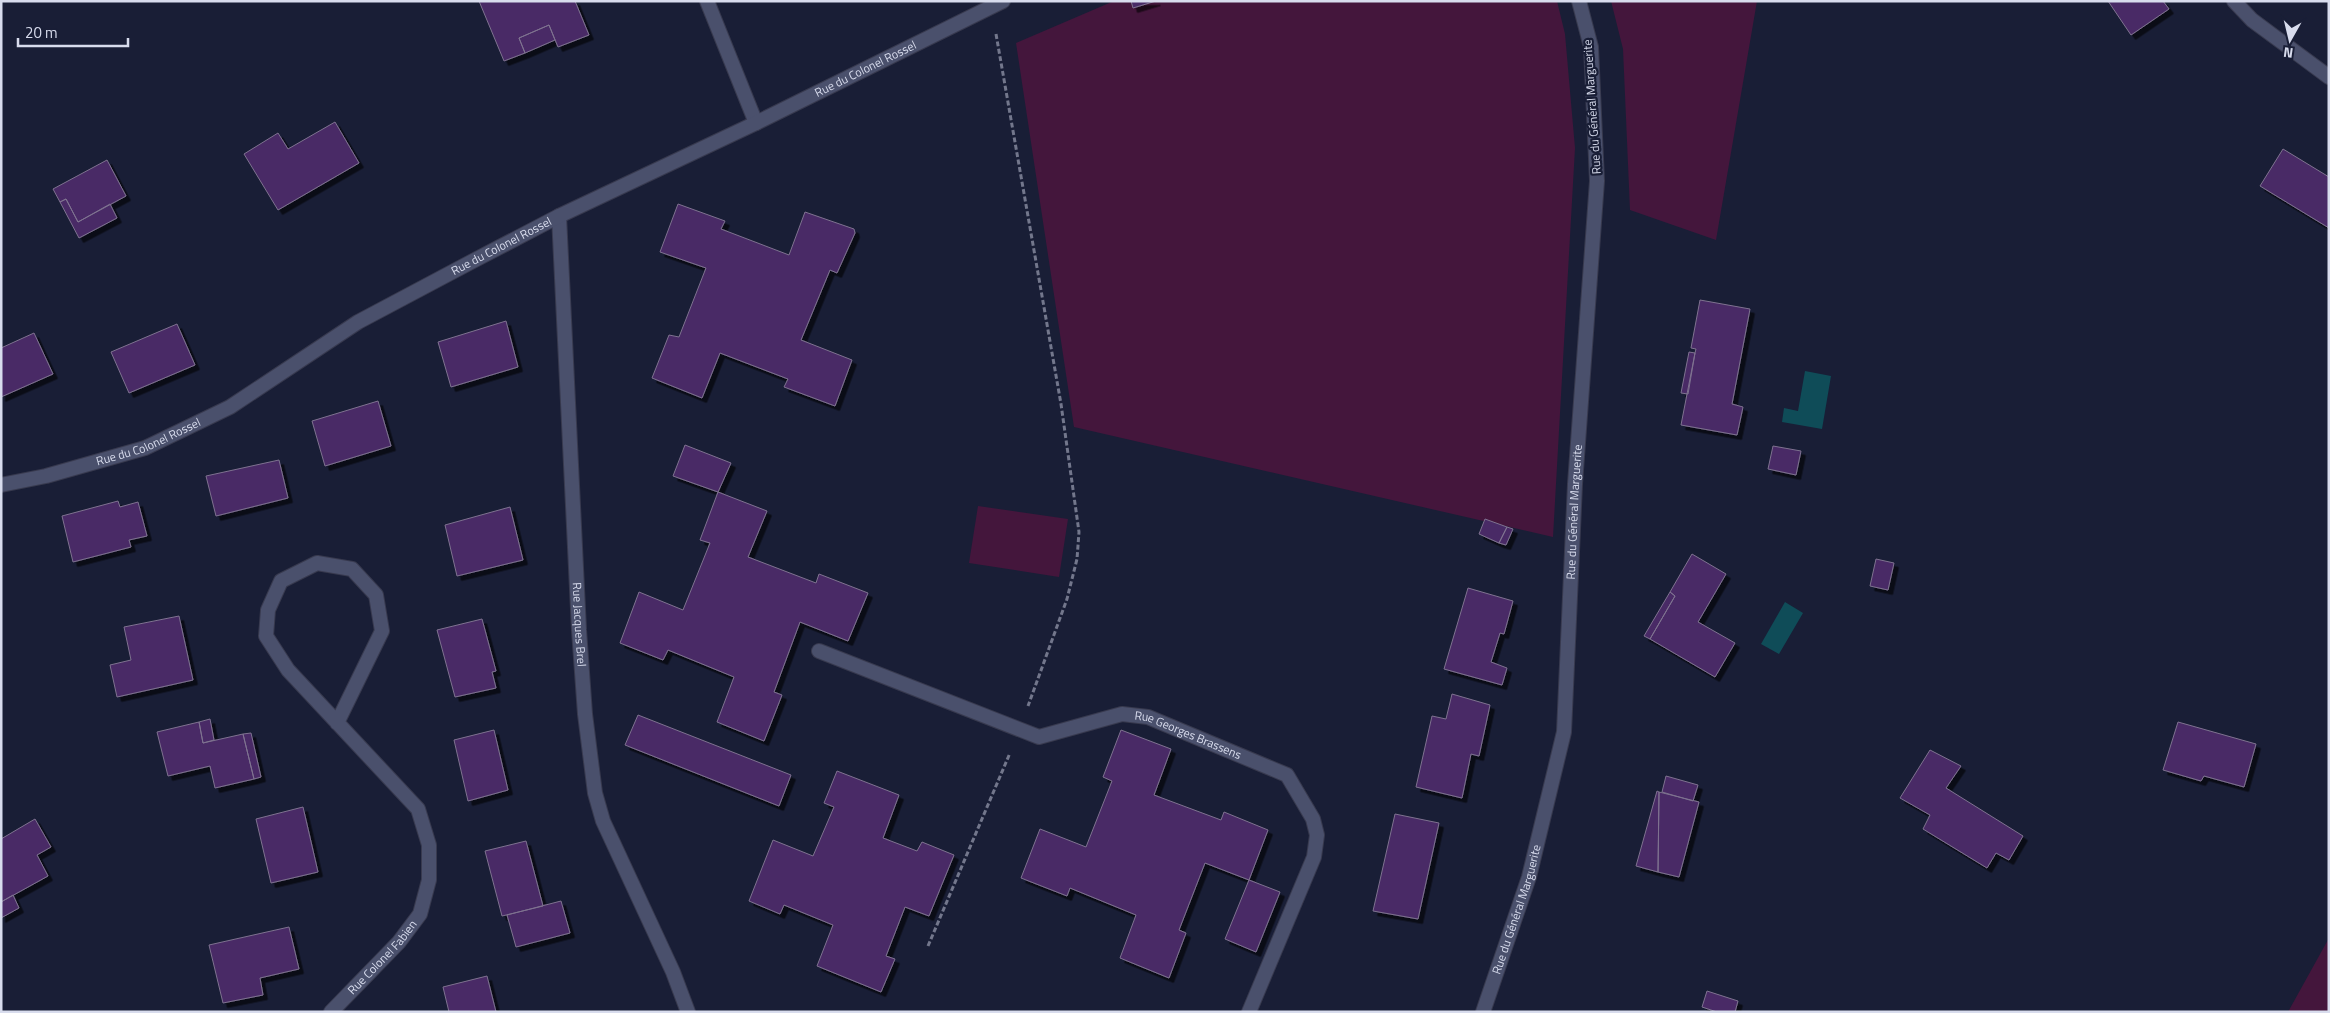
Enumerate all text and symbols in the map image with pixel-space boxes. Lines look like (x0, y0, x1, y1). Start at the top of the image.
scale bar (18, 15, 128, 47)
north arrow (2265, 15, 2315, 65)
text: 20 m (25, 21, 58, 44)
street label: Rue du Colonel Rossel (811, 35, 919, 102)
street label: Rue du Général Marguerite (1577, 39, 1606, 175)
text: N (2282, 42, 2294, 64)
street label: Rue du Colonel Rossel (447, 211, 555, 280)
street label: Rue du Colonel Rossel (94, 413, 204, 470)
street label: Rue du Général Marguerite (1561, 444, 1587, 580)
street label: Rue Jacques Brel (568, 582, 592, 667)
street label: Rue Georges Brassens (1134, 706, 1245, 764)
street label: Rue du Général Marguerite (1487, 843, 1545, 977)
street label: Rue Colonel Fabien (343, 916, 421, 999)

